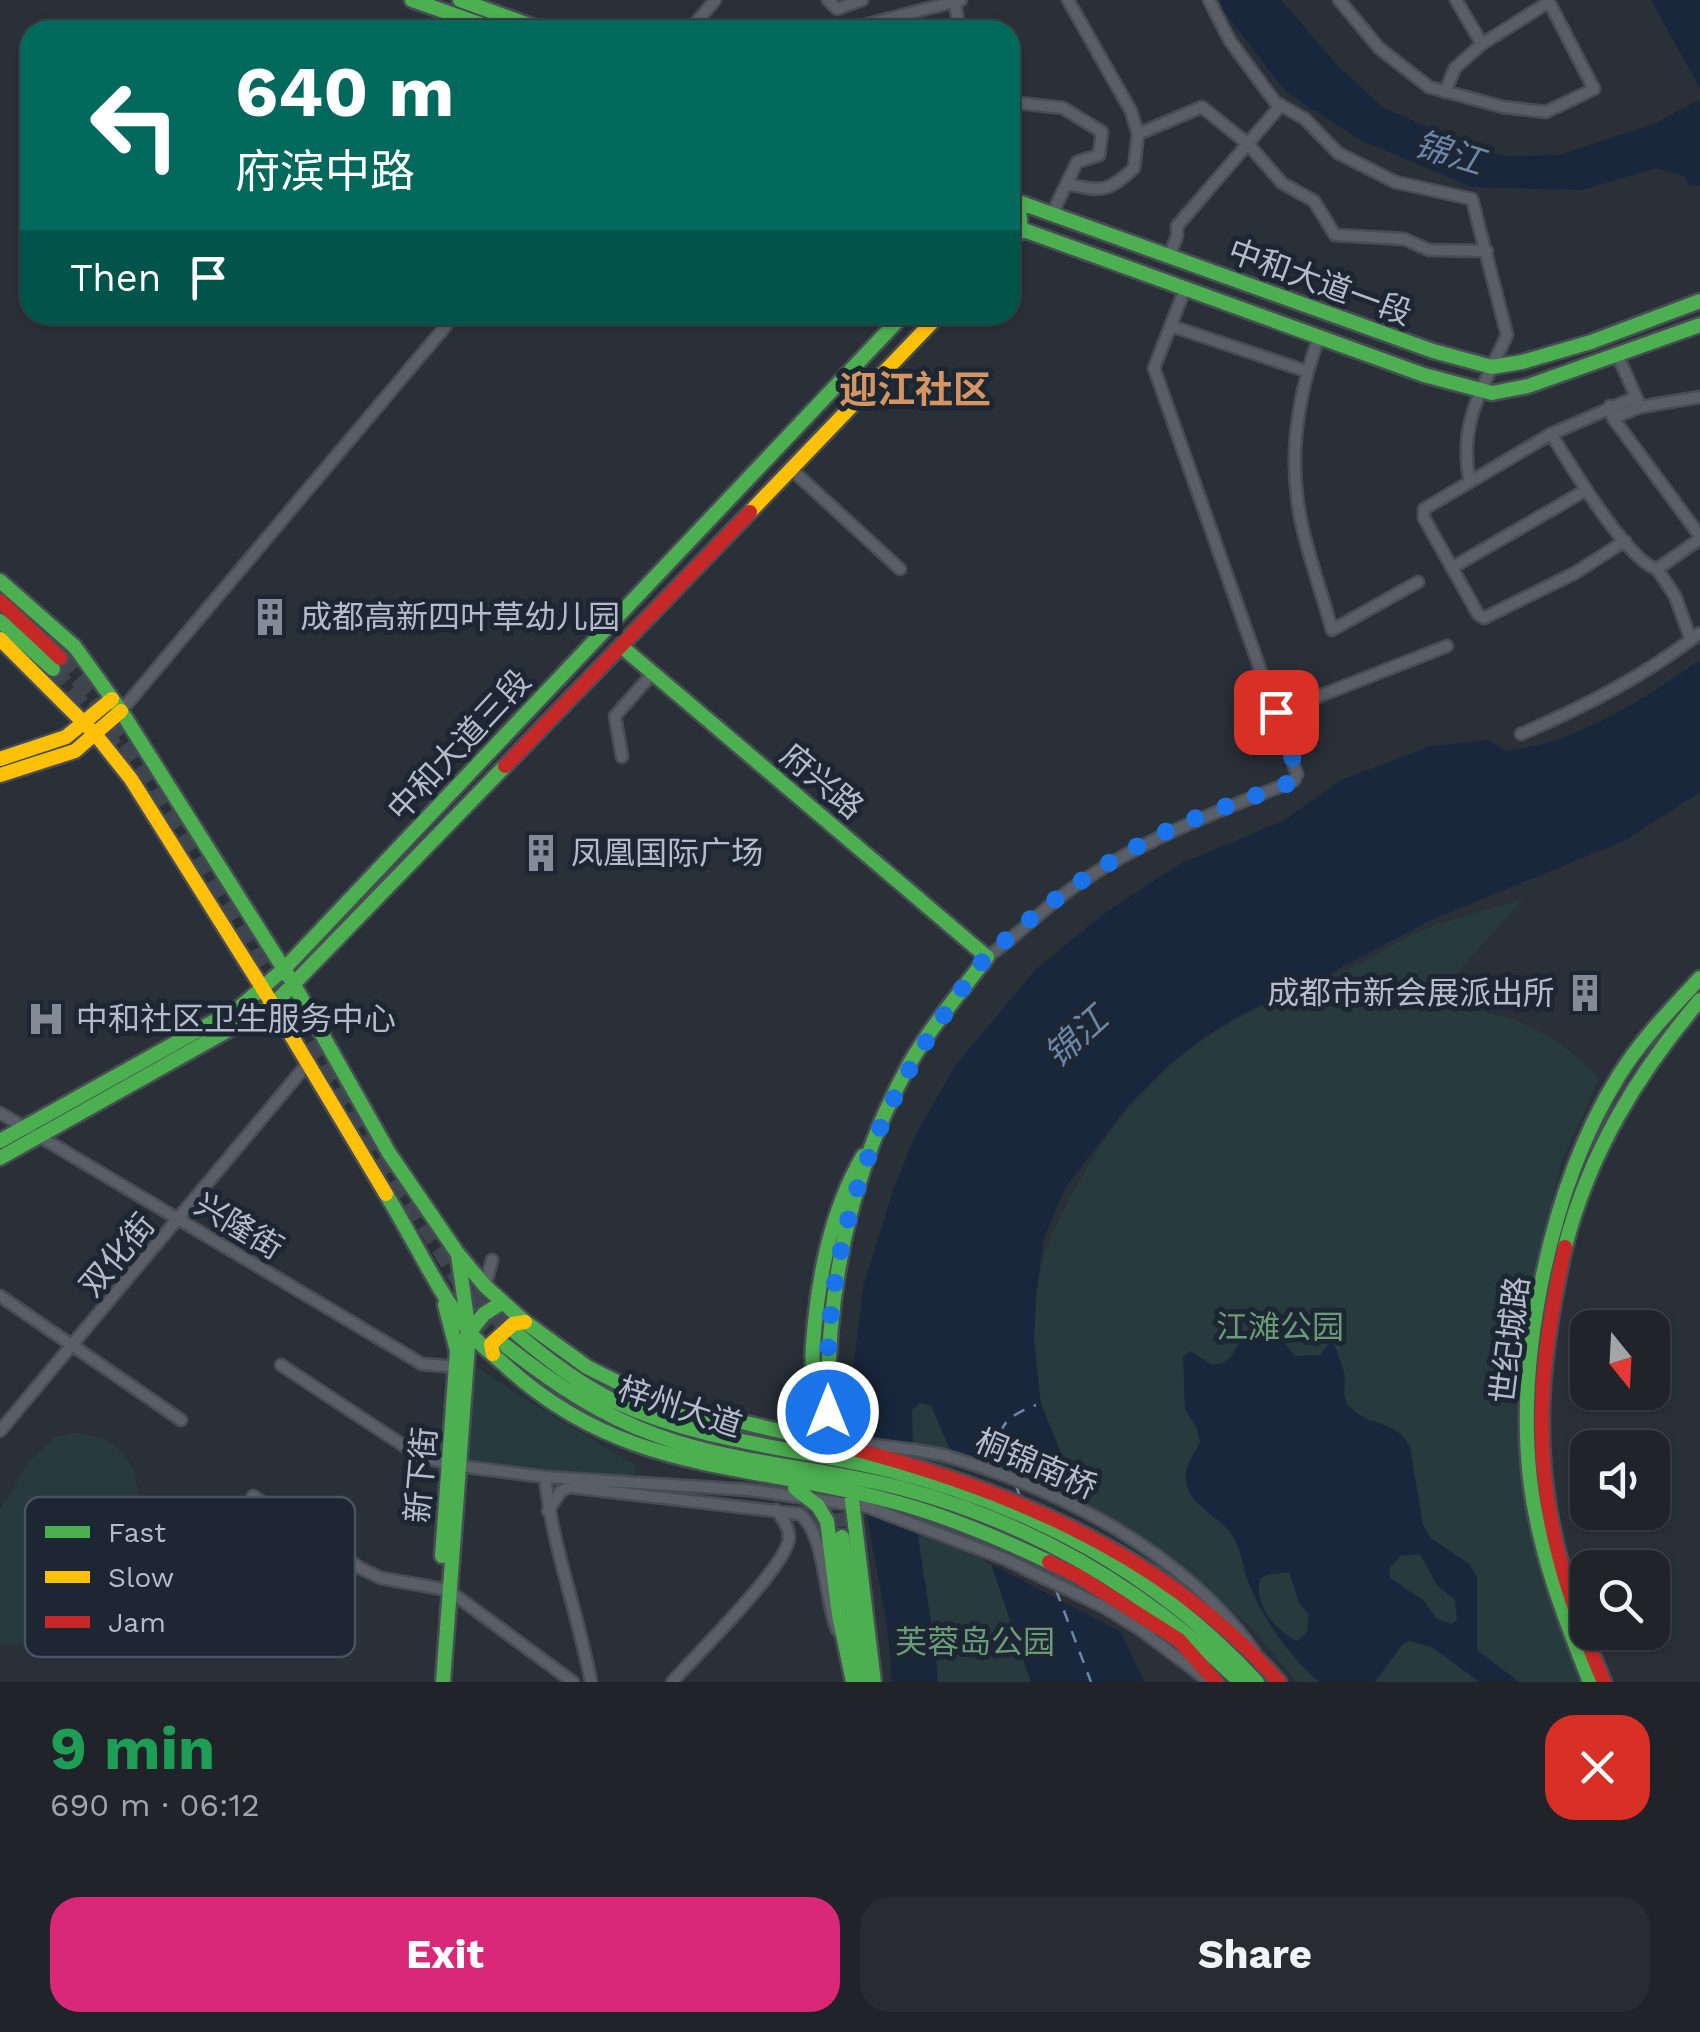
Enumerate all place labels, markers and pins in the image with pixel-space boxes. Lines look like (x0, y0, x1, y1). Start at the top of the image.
building icon: 成都高新四叶草幼儿园 (249, 596, 291, 638)
place label: 成都高新四叶草幼儿园 (300, 598, 620, 636)
pin (1234, 670, 1319, 755)
building icon: 凤凰国际广场 (520, 832, 562, 874)
place label: 凤凰国际广场 (571, 834, 763, 872)
building icon: 成都市新会展派出所 (1564, 972, 1606, 1014)
place label: 成都市新会展派出所 (1267, 974, 1555, 1012)
hospital icon: 中和社区卫生服务中心 (25, 998, 67, 1040)
place label: 中和社区卫生服务中心 (76, 1000, 396, 1038)

